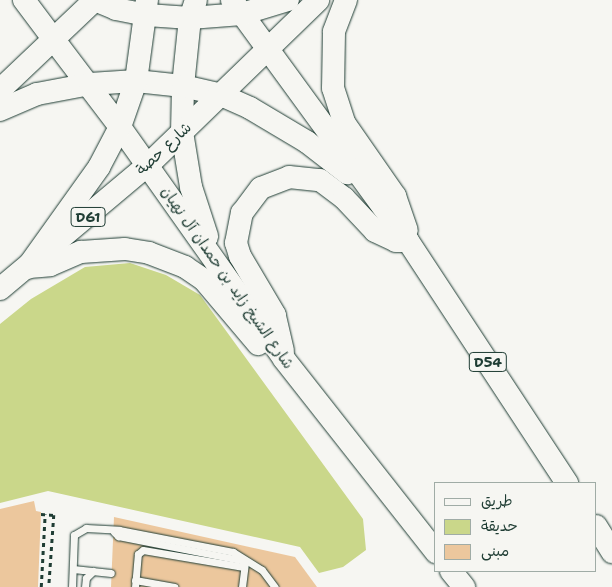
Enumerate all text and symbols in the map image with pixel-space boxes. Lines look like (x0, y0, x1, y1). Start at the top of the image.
street label: شارع حصة (133, 119, 195, 179)
street label: شارع الشيخ زايد بن حمدان آل نهيان (157, 183, 297, 373)
road number: D61 (70, 206, 106, 228)
road number: D54 (468, 351, 508, 374)
legend (434, 482, 597, 572)
text: طريق (481, 491, 513, 511)
text: حديقة (481, 516, 518, 536)
text: مبنى (481, 541, 509, 561)

